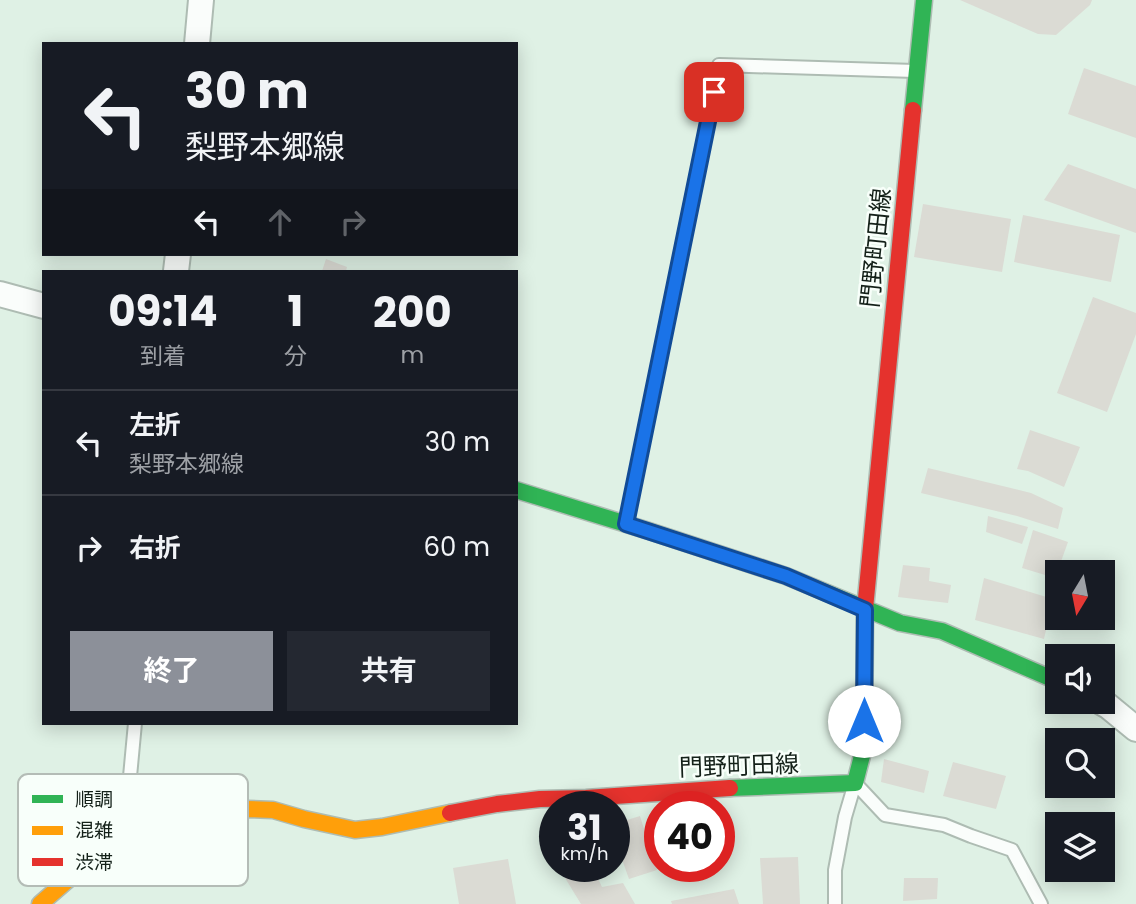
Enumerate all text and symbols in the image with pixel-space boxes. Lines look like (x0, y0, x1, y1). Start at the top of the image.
text: 30 m (185, 57, 309, 125)
pin (684, 62, 744, 122)
icon: left (70, 70, 161, 161)
icon: arrive (695, 73, 733, 111)
text: 梨野本郷線 (185, 124, 345, 169)
street label: 門野町田線 (853, 187, 898, 309)
icon: left (188, 203, 226, 241)
icon: ahead (261, 203, 299, 241)
icon: right (334, 203, 372, 241)
text: 09:14 (108, 282, 218, 341)
text: 1 (287, 282, 303, 341)
text: 200 (373, 283, 452, 342)
text: m (401, 339, 424, 371)
text: 到着 (140, 340, 186, 372)
text: 分 (284, 340, 307, 372)
text: 左折 (129, 407, 181, 443)
icon: left (70, 424, 108, 462)
text: 30 m (425, 424, 490, 460)
text: 梨野本郷線 (129, 448, 244, 480)
icon: right (70, 529, 108, 567)
text: 60 m (423, 529, 490, 565)
text: 右折 (129, 530, 181, 566)
north arrow (1045, 560, 1115, 630)
map controls (1045, 560, 1115, 882)
button: 終了 (70, 631, 273, 711)
button: 共有 (287, 631, 490, 711)
button: sound (1045, 644, 1115, 714)
position arrow (827, 684, 901, 758)
button: search (1045, 728, 1115, 798)
street label: 門野町田線 (678, 747, 800, 784)
legend (18, 774, 248, 886)
text: 順調 (75, 786, 113, 813)
speed limit sign: 40 (644, 791, 735, 882)
text: 31 (567, 803, 602, 852)
button: layers (1045, 812, 1115, 882)
text: 混雑 (75, 817, 113, 844)
text: km/h (561, 841, 608, 866)
text: 渋滞 (75, 849, 113, 876)

